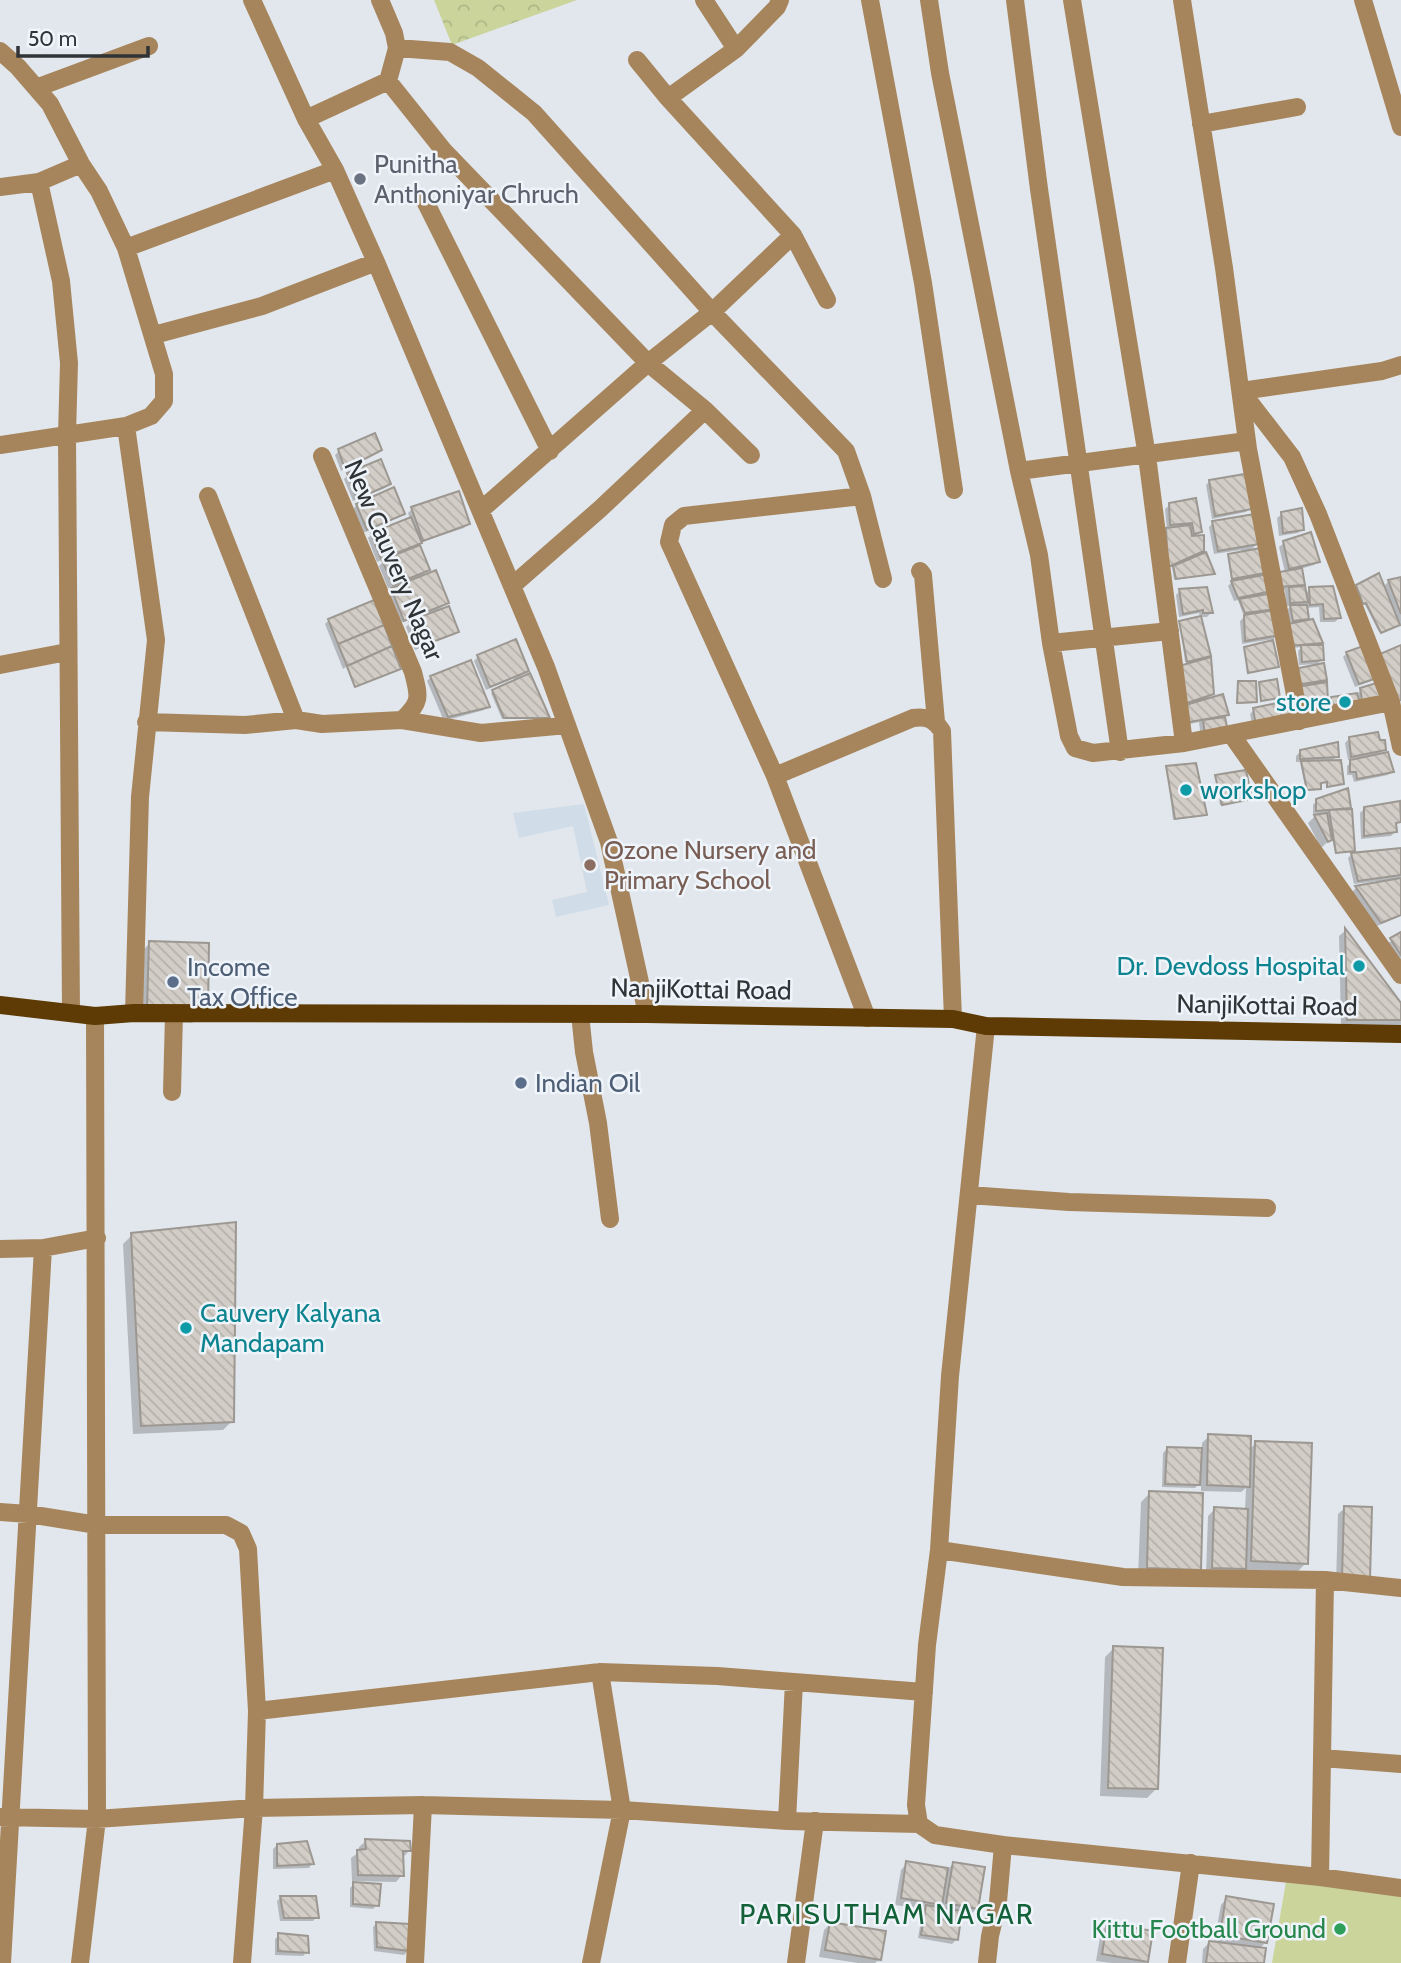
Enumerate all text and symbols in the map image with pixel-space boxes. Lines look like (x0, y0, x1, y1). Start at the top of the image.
scale bar (18, 14, 147, 58)
text: 50 m (28, 26, 77, 51)
place label: Punitha Anthoniyar Chruch (374, 148, 579, 210)
marker: Punitha Anthoniyar Chruch (352, 171, 368, 187)
street label: New Cauvery Nagar (337, 455, 451, 666)
place label: store (1276, 686, 1331, 718)
marker: store (1337, 694, 1353, 710)
place label: workshop (1200, 774, 1307, 806)
marker: workshop (1178, 782, 1194, 798)
place label: Ozone Nursery and Primary School (604, 834, 816, 896)
marker: Ozone Nursery and Primary School (582, 857, 598, 873)
place label: Dr. Devdoss Hospital (1117, 950, 1345, 982)
place label: Income Tax Office (187, 951, 297, 1013)
marker: Dr. Devdoss Hospital (1351, 958, 1367, 974)
street label: NanjiKottai Road (610, 971, 792, 1007)
marker: Income Tax Office (165, 974, 181, 990)
street label: NanjiKottai Road (1176, 987, 1358, 1023)
place label: Indian Oil (535, 1067, 640, 1099)
marker: Indian Oil (513, 1075, 529, 1091)
place label: Cauvery Kalyana Mandapam (200, 1297, 381, 1359)
marker: Cauvery Kalyana Mandapam (178, 1320, 194, 1336)
district label: PARISUTHAM NAGAR (739, 1897, 1035, 1931)
place label: Kittu Football Ground (1091, 1913, 1326, 1945)
marker: Kittu Football Ground (1332, 1921, 1348, 1937)

